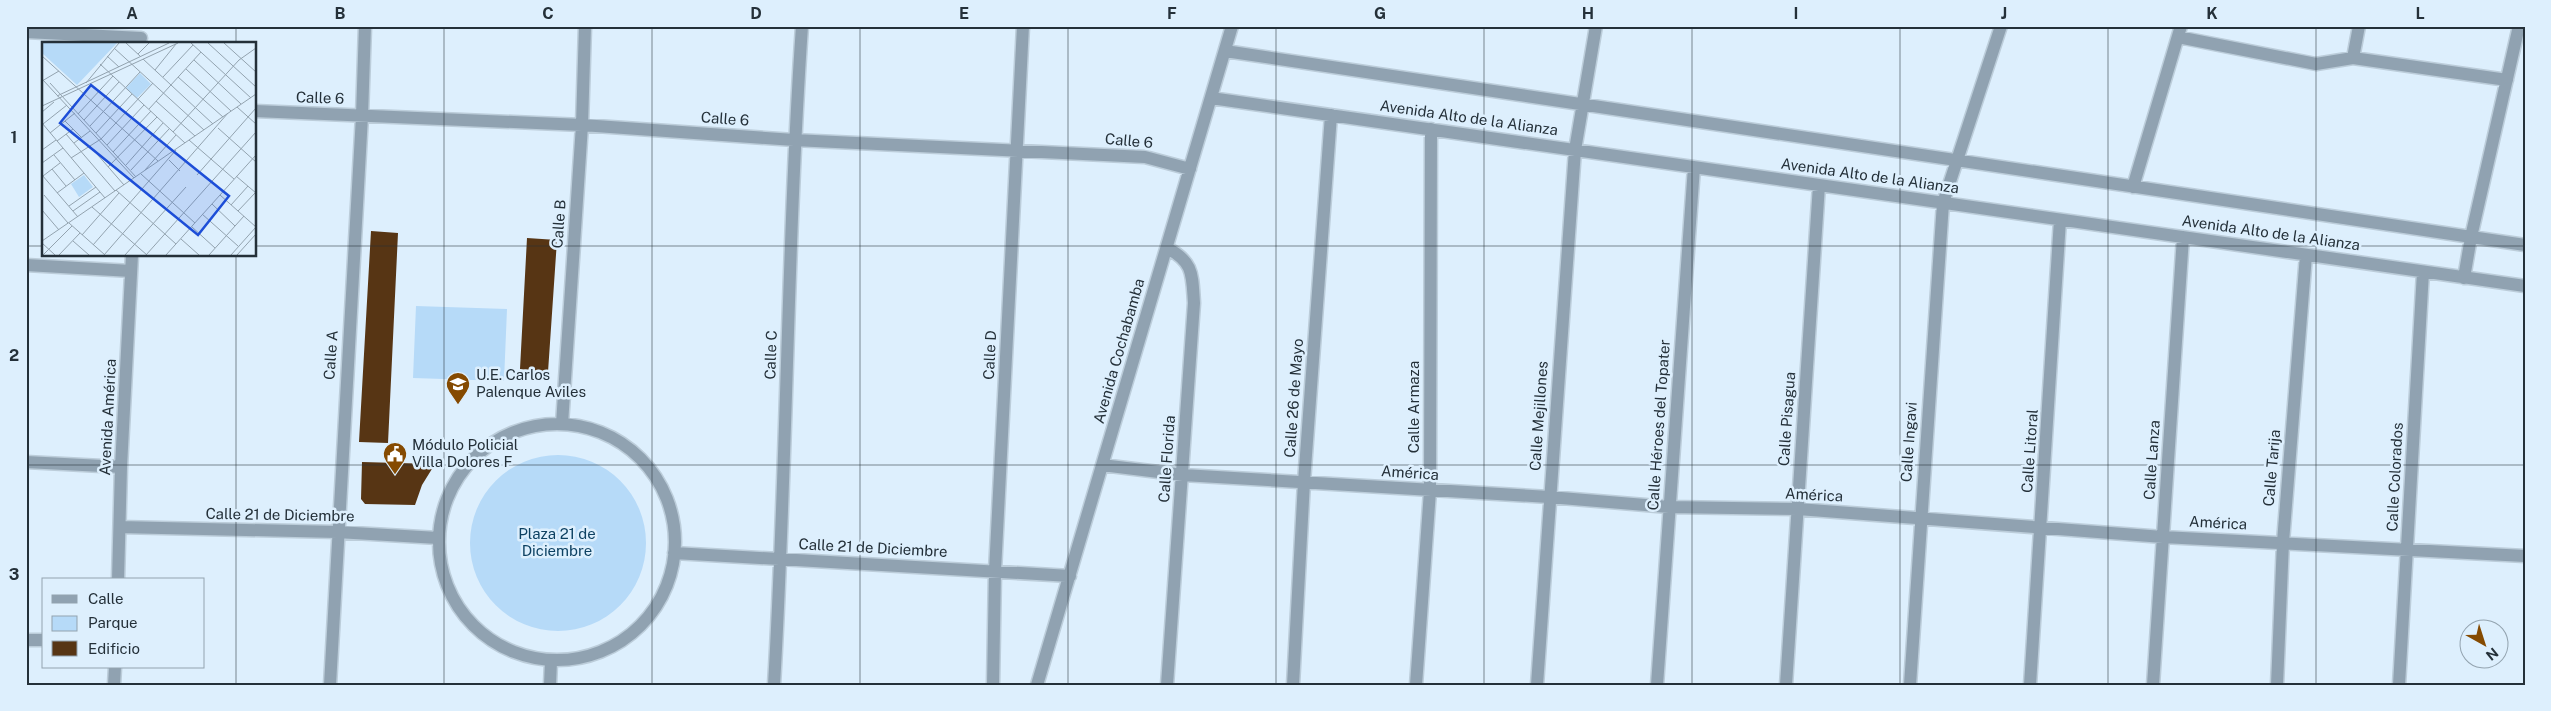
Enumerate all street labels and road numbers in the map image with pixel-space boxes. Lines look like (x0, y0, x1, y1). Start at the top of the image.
street label: Calle 6 (296, 88, 344, 107)
street label: Avenida Alto de la Alianza (1379, 97, 1559, 138)
street label: Calle 6 (700, 108, 750, 129)
street label: Calle 6 (1104, 130, 1154, 151)
street label: Avenida Alto de la Alianza (1780, 155, 1960, 196)
street label: Calle B (548, 199, 569, 249)
street label: Avenida Alto de la Alianza (2181, 212, 2361, 253)
street label: Avenida Cochabamba (1090, 276, 1147, 425)
street label: Calle A (320, 329, 341, 380)
street label: Calle C (761, 330, 780, 380)
street label: Calle D (980, 330, 999, 380)
street label: Calle 26 de Mayo (1281, 338, 1306, 458)
street label: Calle Héroes del Topater (1644, 339, 1673, 511)
street label: Avenida América (96, 358, 119, 476)
street label: Calle Mejillones (1526, 360, 1551, 472)
street label: Calle Armaza (1405, 361, 1422, 453)
street label: Calle Pisagua (1775, 371, 1798, 467)
street label: Calle Ingavi (1897, 401, 1920, 483)
street label: Calle Litoral (2018, 408, 2041, 493)
street label: Calle Florida (1155, 415, 1178, 503)
street label: Calle Lanza (2140, 419, 2163, 500)
street label: Calle Colorados (2383, 422, 2406, 532)
street label: Calle Tarija (2260, 429, 2283, 507)
street label: América (1380, 462, 1440, 483)
street label: América (1785, 484, 1843, 505)
street label: Calle 21 de Diciembre (205, 505, 355, 524)
street label: América (2189, 512, 2247, 533)
street label: Calle 21 de Diciembre (798, 535, 948, 560)

